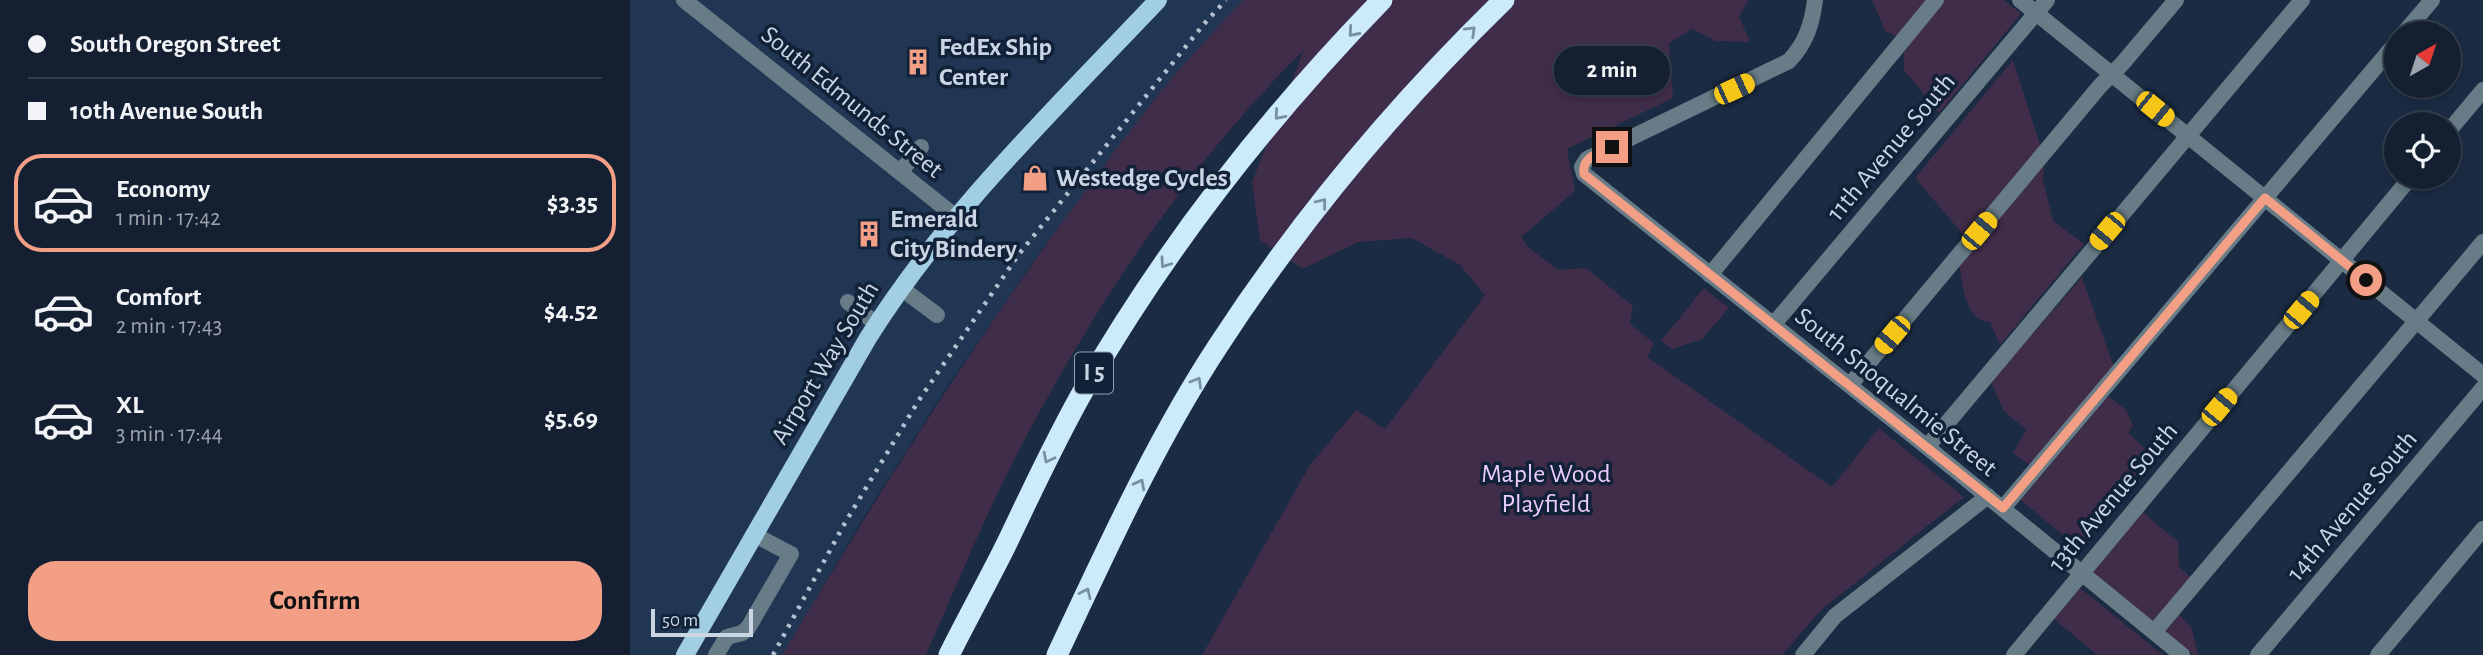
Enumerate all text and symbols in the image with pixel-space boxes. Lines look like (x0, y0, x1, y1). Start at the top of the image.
street label: South Edmunds Street (756, 21, 948, 183)
north arrow (2384, 21, 2460, 98)
map controls (2384, 21, 2461, 189)
one-way arrow (1349, 24, 1361, 37)
one-way arrow (1463, 27, 1476, 40)
text: South Oregon Street (70, 31, 281, 57)
place label: FedEx Ship Center (939, 34, 1052, 90)
callout: 2 min (1554, 46, 1670, 94)
building icon: FedEx Ship Center (903, 47, 933, 77)
text: 2 min (1586, 59, 1638, 82)
street label: 11th Avenue South (1822, 68, 1960, 226)
car (1711, 71, 1758, 107)
car (2133, 88, 2178, 130)
text: 10th Avenue South (70, 98, 263, 124)
one-way arrow (1275, 107, 1287, 120)
button: locate (2384, 112, 2461, 189)
route end (1596, 131, 1628, 163)
shop icon: Westedge Cycles (1020, 163, 1050, 193)
place label: Westedge Cycles (1056, 165, 1228, 191)
icon: car (32, 172, 95, 235)
text: Economy (116, 176, 210, 202)
text: $3.35 (547, 190, 598, 216)
one-way arrow (1313, 198, 1326, 210)
place label: Emerald City Bindery (890, 206, 1017, 262)
text: 1 min · 17:42 (116, 207, 221, 230)
car (1958, 208, 2001, 254)
car (2086, 208, 2129, 254)
building icon: Emerald City Bindery (854, 219, 884, 249)
one-way arrow (1161, 255, 1173, 268)
route start (2350, 264, 2382, 296)
street label: Airport Way South (766, 277, 884, 449)
icon: car (32, 280, 95, 343)
text: Comfort (116, 284, 201, 310)
car (2280, 287, 2323, 333)
text: $4.52 (544, 298, 598, 324)
street label: South Snoqualmie Street (1790, 303, 2002, 481)
car (1871, 312, 1914, 358)
text: 2 min · 17:43 (116, 315, 222, 338)
road number: I 5 (1075, 352, 1113, 394)
one-way arrow (1189, 376, 1202, 389)
car (2198, 384, 2241, 430)
icon: car (32, 388, 95, 451)
text: XL (116, 392, 143, 418)
text: $5.69 (544, 406, 598, 432)
street label: 13th Avenue South (2043, 418, 2183, 576)
text: 3 min · 17:44 (116, 423, 223, 446)
street label: 14th Avenue South (2282, 426, 2422, 586)
one-way arrow (1042, 451, 1056, 463)
park label: Maple Wood Playfield (1481, 461, 1611, 517)
one-way arrow (1132, 479, 1145, 491)
button: Confirm (28, 561, 602, 641)
one-way arrow (1078, 588, 1092, 600)
scale bar (651, 606, 752, 638)
text: 50 m (662, 611, 698, 630)

